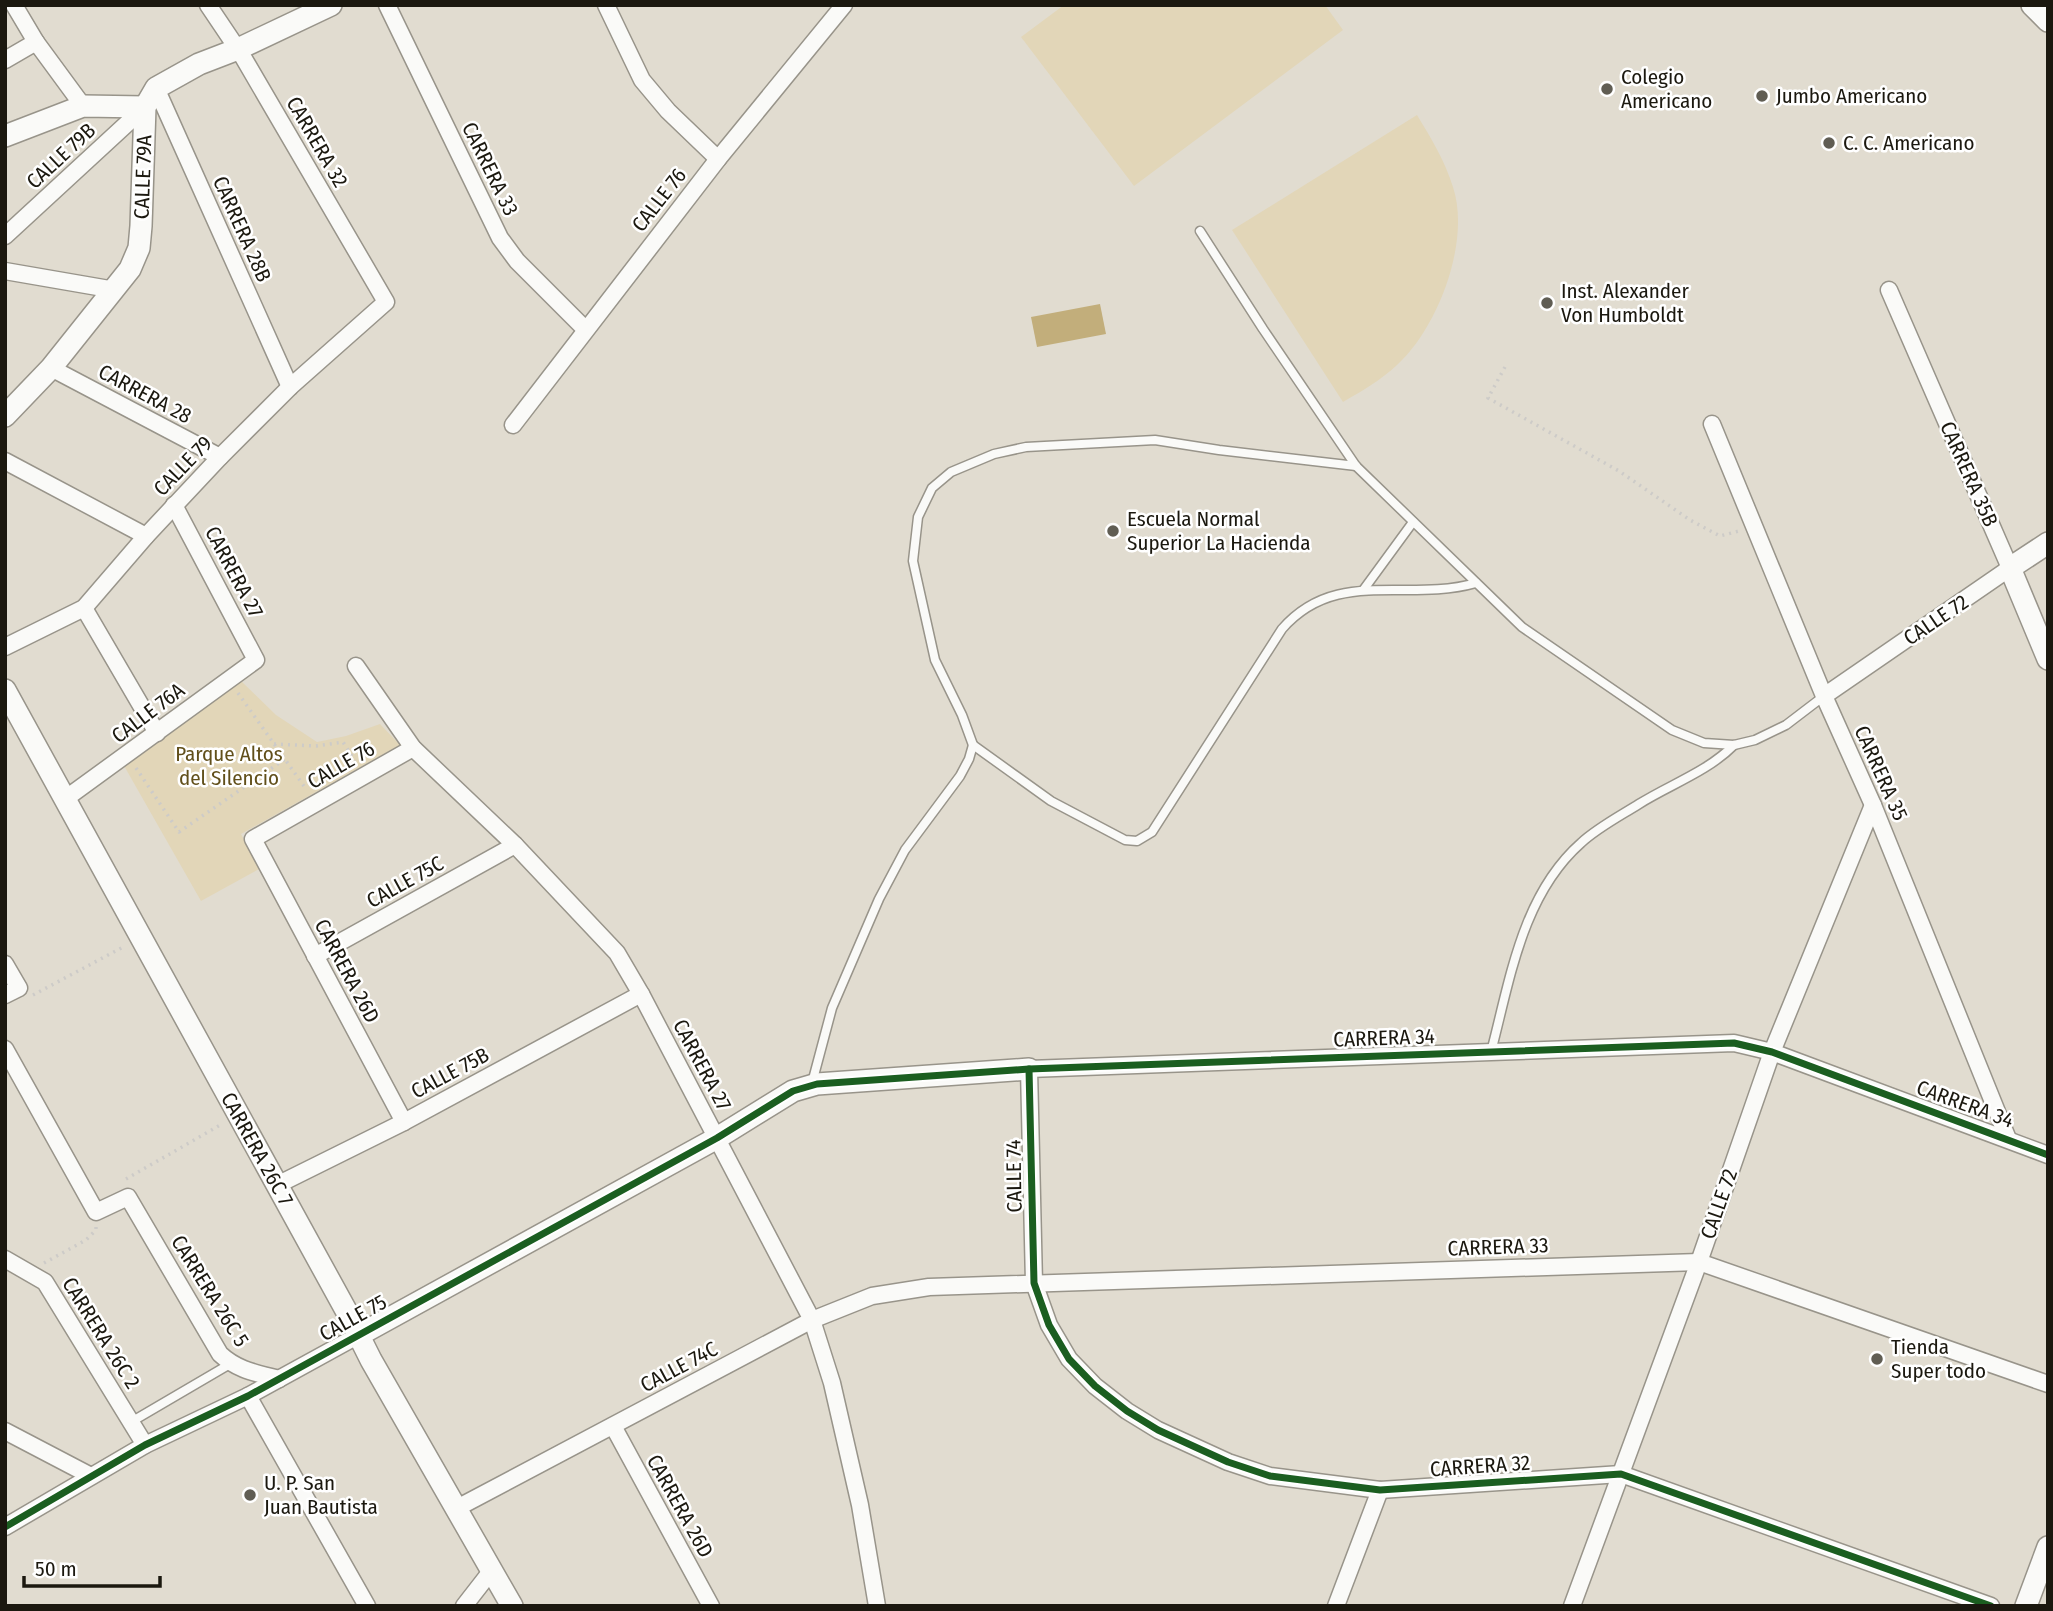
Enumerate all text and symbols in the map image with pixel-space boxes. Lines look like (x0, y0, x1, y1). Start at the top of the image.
place label: Colegio Americano (1621, 64, 1712, 114)
marker: Colegio Americano (1599, 81, 1615, 97)
place label: Jumbo Americano (1776, 83, 1927, 109)
marker: Jumbo Americano (1754, 88, 1770, 104)
street label: CARRERA 32 (281, 92, 353, 192)
street label: CALLE 79B (21, 118, 101, 194)
street label: CARRERA 33 (456, 118, 524, 220)
place label: C. C. Americano (1843, 130, 1974, 156)
street label: CALLE 79A (129, 134, 157, 220)
marker: C. C. Americano (1821, 135, 1837, 151)
street label: CALLE 76 (626, 163, 692, 237)
street label: CARRERA 28B (207, 172, 277, 286)
place label: Inst. Alexander Von Humboldt (1561, 278, 1689, 328)
marker: Inst. Alexander Von Humboldt (1539, 295, 1555, 311)
street label: CARRERA 28 (94, 359, 196, 429)
street label: CARRERA 35B (1934, 417, 2004, 531)
street label: CALLE 79 (148, 431, 218, 501)
place label: Escuela Normal Superior La Hacienda (1127, 506, 1311, 556)
street label: CARRERA 27 (199, 522, 269, 622)
marker: Escuela Normal Superior La Hacienda (1105, 523, 1121, 539)
street label: CALLE 72 (1899, 589, 1973, 651)
street label: CALLE 76A (106, 677, 190, 749)
street label: CARRERA 35 (1849, 722, 1913, 824)
street label: CALLE 76 (303, 735, 379, 795)
park label: Parque Altos del Silencio (175, 741, 283, 791)
street label: CALLE 75C (362, 850, 448, 914)
street label: CARRERA 26D (309, 915, 385, 1027)
street label: CARRERA 27 (667, 1015, 737, 1115)
street label: CARRERA 34 (1333, 1023, 1435, 1053)
street label: CALLE 75B (407, 1042, 493, 1104)
street label: CARRERA 34 (1913, 1074, 2017, 1134)
street label: CARRERA 26C 7 (215, 1088, 299, 1210)
street label: CALLE 74 (1000, 1139, 1028, 1213)
street label: CALLE 72 (1695, 1165, 1743, 1243)
street label: CARRERA 26C 5 (165, 1230, 255, 1352)
street label: CARRERA 33 (1447, 1232, 1549, 1262)
street label: CARRERA 26C 2 (56, 1273, 146, 1393)
street label: CALLE 75 (315, 1289, 391, 1347)
place label: Tienda Super todo (1891, 1334, 1986, 1384)
street label: CALLE 74C (636, 1336, 722, 1398)
marker: Tienda Super todo (1869, 1351, 1885, 1367)
street label: CARRERA 26D (641, 1450, 719, 1562)
street label: CARRERA 32 (1429, 1450, 1531, 1482)
place label: U. P. San Juan Bautista (264, 1470, 378, 1520)
marker: U. P. San Juan Bautista (242, 1487, 258, 1503)
scale bar (24, 1544, 161, 1588)
text: 50 m (35, 1556, 77, 1582)

